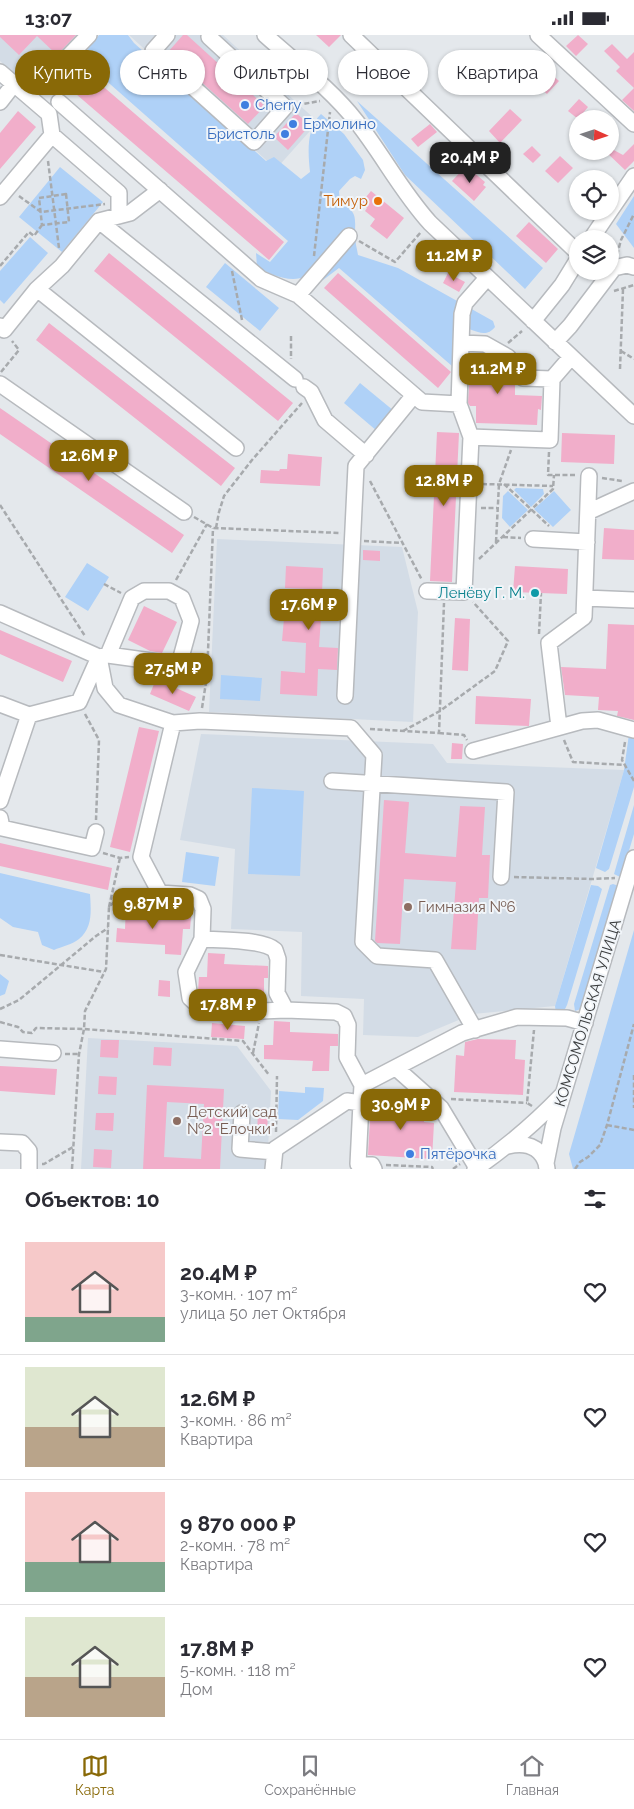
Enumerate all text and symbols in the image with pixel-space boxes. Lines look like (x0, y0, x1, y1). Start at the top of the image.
text: 13:07 (25, 7, 72, 29)
chip: Купить (15, 50, 110, 95)
chip: Снять (120, 50, 205, 95)
chip: Фильтры (215, 50, 328, 95)
chip: Новое (338, 50, 428, 95)
chip: Квартира (438, 50, 556, 95)
place label: Cherry (255, 96, 302, 114)
marker: Cherry (239, 99, 251, 111)
north arrow (569, 110, 619, 160)
map controls (569, 110, 619, 280)
place label: Ермолино (303, 115, 376, 133)
marker: Ермолино (287, 118, 299, 130)
place label: Бристоль (207, 125, 275, 143)
marker: Бристоль (279, 128, 291, 140)
pin: 20.4M ₽ (424, 141, 516, 184)
text: 20.4M ₽ (441, 148, 499, 167)
button: locate (569, 170, 619, 220)
place label: Тимур (323, 192, 368, 210)
marker: Тимур (372, 195, 384, 207)
button: layers (569, 230, 619, 280)
pin: 11.2M ₽ (408, 239, 500, 282)
text: 11.2M ₽ (426, 246, 482, 265)
pin: 11.2M ₽ (452, 353, 544, 395)
text: 11.2M ₽ (470, 359, 526, 378)
pin: 12.6M ₽ (43, 439, 135, 482)
text: 12.6M ₽ (60, 446, 118, 465)
pin: 12.8M ₽ (398, 465, 490, 507)
text: 12.8M ₽ (415, 471, 473, 490)
place label: Ленёву Г. М. (438, 584, 525, 602)
marker: Ленёву Г. М. (529, 587, 541, 599)
pin: 17.6M ₽ (263, 589, 355, 631)
text: 17.6M ₽ (281, 595, 337, 614)
pin: 27.5M ₽ (127, 653, 219, 695)
text: 27.5M ₽ (145, 659, 201, 678)
pin: 9.87M ₽ (107, 887, 199, 930)
text: 9.87M ₽ (124, 894, 182, 913)
place label: Гимназия №6 (418, 898, 516, 916)
marker: Гимназия №6 (402, 901, 414, 913)
street label: КОМСОМОЛЬСКАЯ УЛИЦА (551, 917, 625, 1109)
pin: 17.8M ₽ (182, 989, 274, 1031)
text: 17.8M ₽ (200, 995, 256, 1014)
pin: 30.9M ₽ (355, 1089, 447, 1131)
text: 30.9M ₽ (372, 1095, 430, 1114)
place label: Детский сад №2 "Елочки" (187, 1103, 277, 1138)
marker: Детский сад №2 "Елочки" (171, 1115, 183, 1127)
place label: Пятёрочка (420, 1145, 496, 1163)
marker: Пятёрочка (404, 1148, 416, 1160)
icon: filters (581, 1185, 609, 1213)
text: Объектов: 10 (25, 1187, 160, 1212)
text: 20.4M ₽ (180, 1260, 257, 1285)
icon: home (65, 1262, 125, 1322)
icon: heart (581, 1278, 609, 1306)
text: 3-комн. · 107 m² (180, 1285, 298, 1304)
text: улица 50 лет Октября (180, 1304, 346, 1323)
text: 12.6M ₽ (180, 1386, 255, 1411)
icon: home (65, 1387, 125, 1447)
icon: heart (581, 1403, 609, 1431)
text: 3-комн. · 86 m² (180, 1411, 292, 1430)
text: Квартира (180, 1430, 253, 1449)
text: 9 870 000 ₽ (180, 1511, 296, 1536)
icon: home (65, 1512, 125, 1572)
icon: heart (581, 1528, 609, 1556)
text: 2-комн. · 78 m² (180, 1536, 290, 1555)
text: Квартира (180, 1555, 253, 1574)
text: 17.8M ₽ (180, 1636, 254, 1661)
icon: home (65, 1637, 125, 1697)
icon: heart (581, 1653, 609, 1681)
text: 5-комн. · 118 m² (180, 1661, 296, 1680)
text: Дом (180, 1680, 213, 1699)
tab: Карта (75, 1752, 114, 1798)
tab: Сохранённые (264, 1752, 356, 1798)
tab: Главная (506, 1752, 559, 1798)

